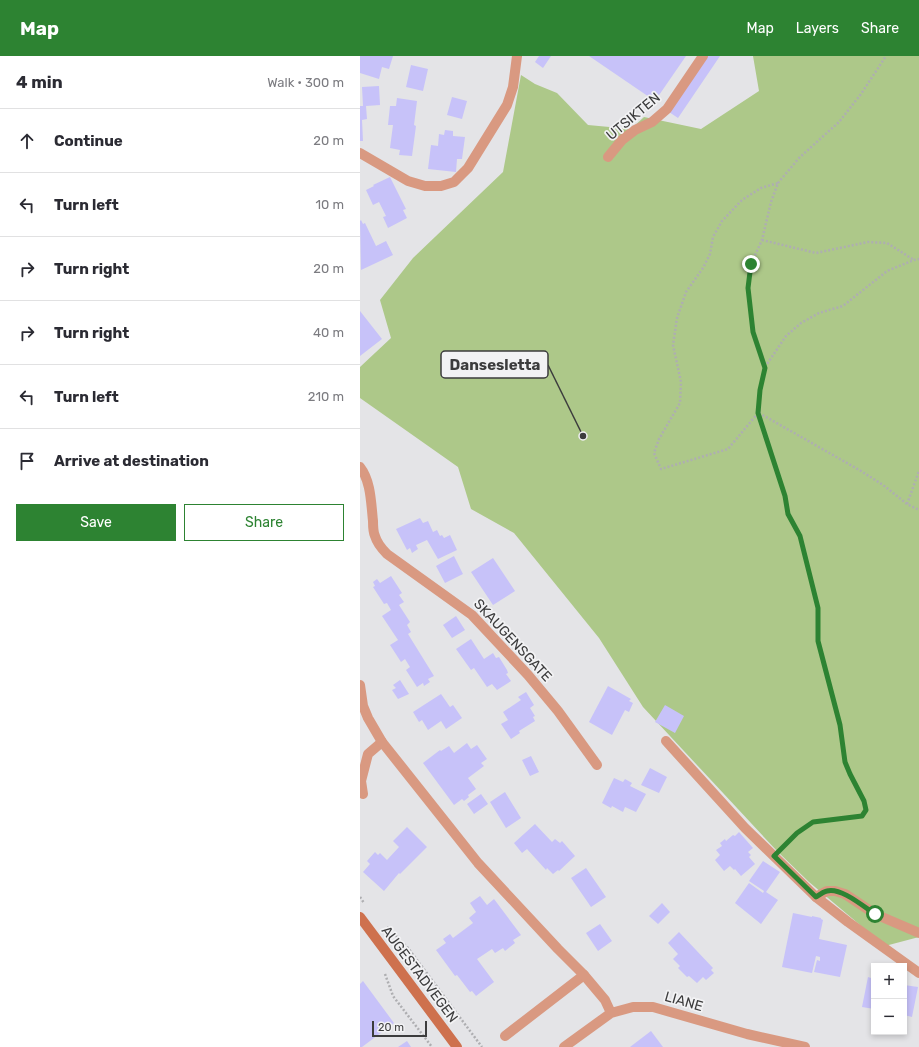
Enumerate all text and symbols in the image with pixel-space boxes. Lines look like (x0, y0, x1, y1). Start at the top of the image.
text: Map (20, 17, 59, 40)
text: Map (747, 20, 774, 37)
text: Layers (796, 20, 839, 37)
text: Share (861, 20, 899, 37)
text: 4 min (16, 72, 63, 92)
text: Walk · 300 m (267, 75, 344, 90)
street label: UTSIKTEN (603, 89, 664, 144)
icon: ahead (16, 130, 38, 152)
text: Continue (54, 132, 123, 150)
text: 20 m (313, 133, 344, 148)
icon: left (16, 194, 38, 216)
text: Turn left (54, 196, 119, 214)
text: 10 m (315, 197, 344, 212)
route end (742, 255, 760, 273)
icon: right (16, 258, 38, 280)
text: Turn right (54, 260, 129, 278)
text: 20 m (313, 261, 344, 276)
icon: right (16, 322, 38, 344)
text: Turn right (54, 324, 129, 342)
text: 40 m (313, 325, 344, 340)
callout: Dansesletta (441, 351, 548, 378)
text: Dansesletta (450, 356, 541, 374)
icon: left (16, 386, 38, 408)
text: Turn left (54, 388, 119, 406)
text: 210 m (308, 389, 344, 404)
icon: arrive (16, 450, 38, 472)
text: Arrive at destination (54, 452, 209, 470)
button: Save (16, 504, 176, 541)
button: Share (184, 504, 344, 541)
street label: SKAUGENSGATE (470, 595, 555, 685)
route start (866, 905, 884, 923)
street label: AUGESTADVEGEN (378, 923, 462, 1026)
map controls (871, 963, 907, 1035)
button: + (871, 963, 907, 999)
street label: LIANE (663, 988, 705, 1015)
button: − (871, 999, 907, 1035)
scale bar (372, 1019, 427, 1038)
text: 20 m (378, 1021, 404, 1034)

